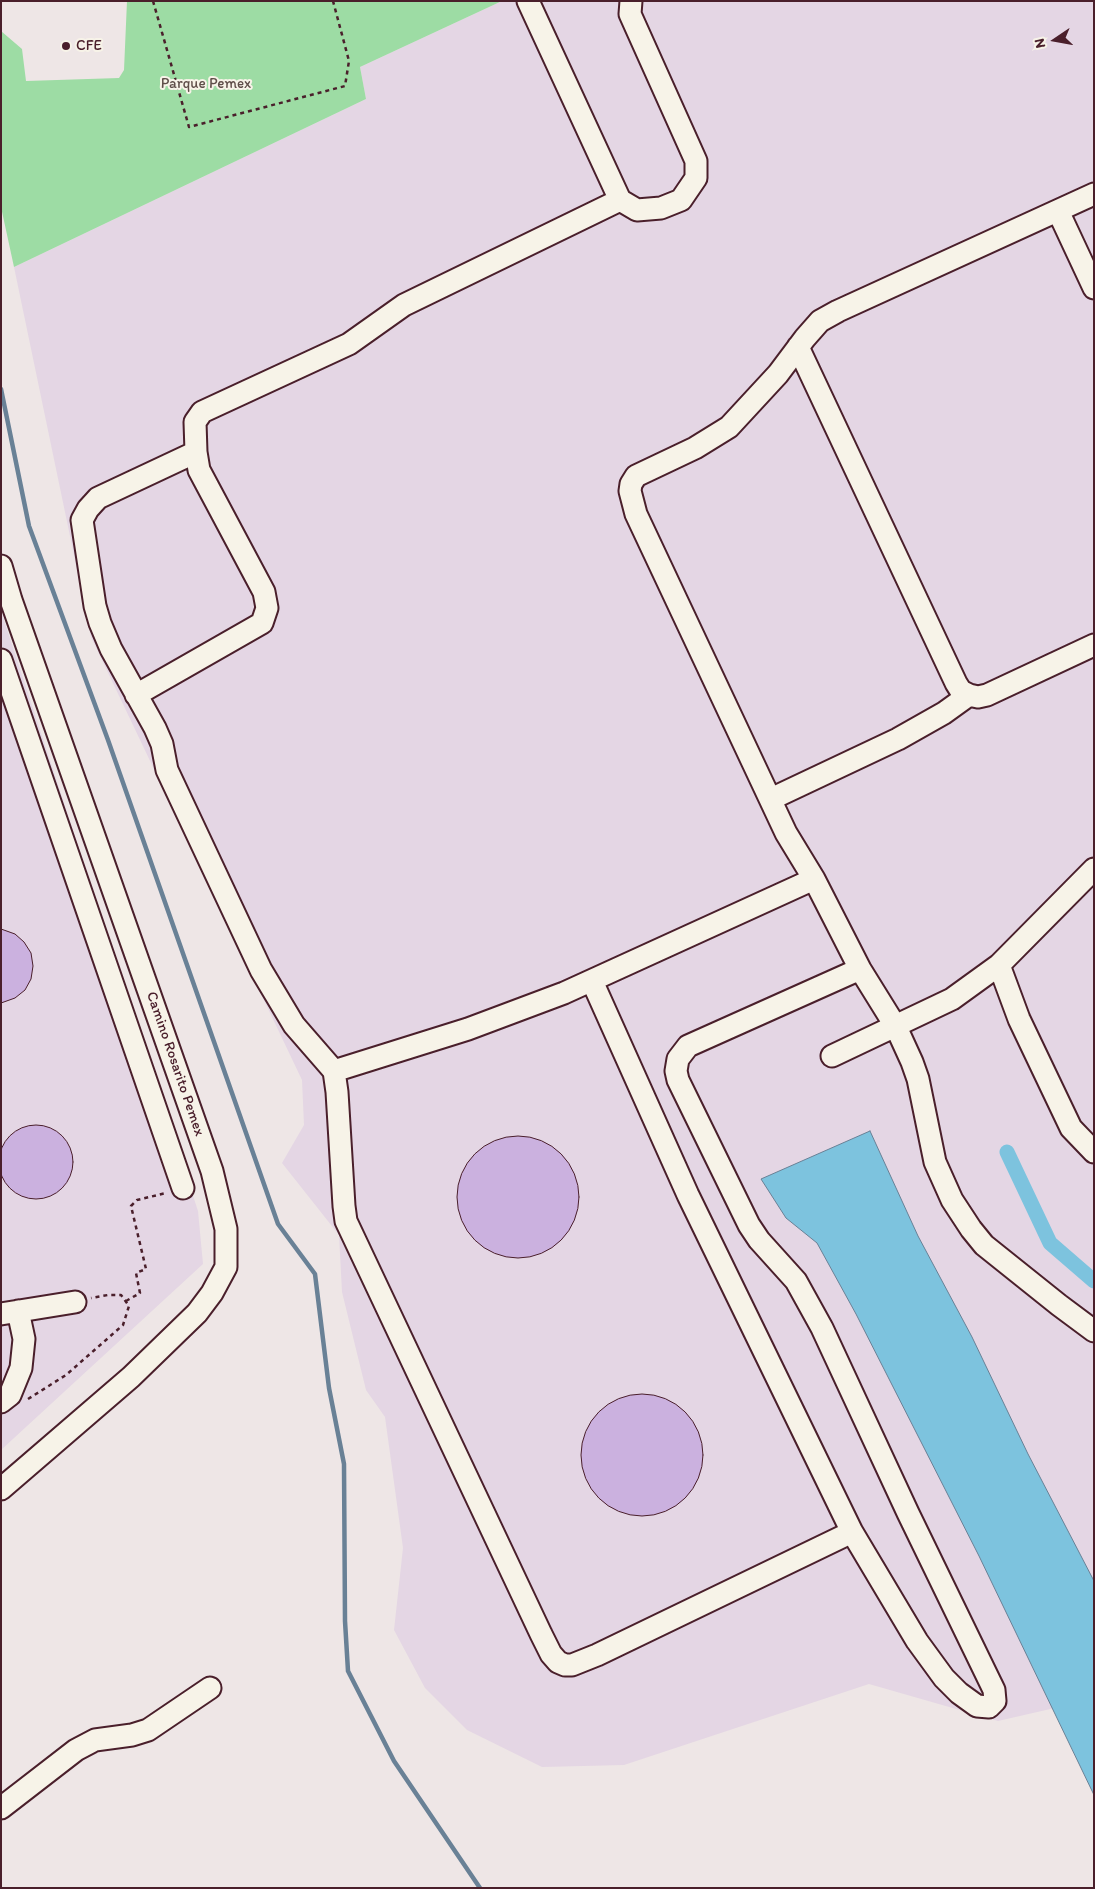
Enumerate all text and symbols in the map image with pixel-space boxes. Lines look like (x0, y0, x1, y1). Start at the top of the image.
north arrow (1030, 15, 1080, 65)
place label: CFE (76, 37, 102, 55)
text: N (1031, 37, 1049, 50)
marker: CFE (60, 40, 72, 52)
park label: Parque Pemex (161, 75, 251, 93)
street label: Camino Rosarito Pemex (142, 989, 208, 1139)

